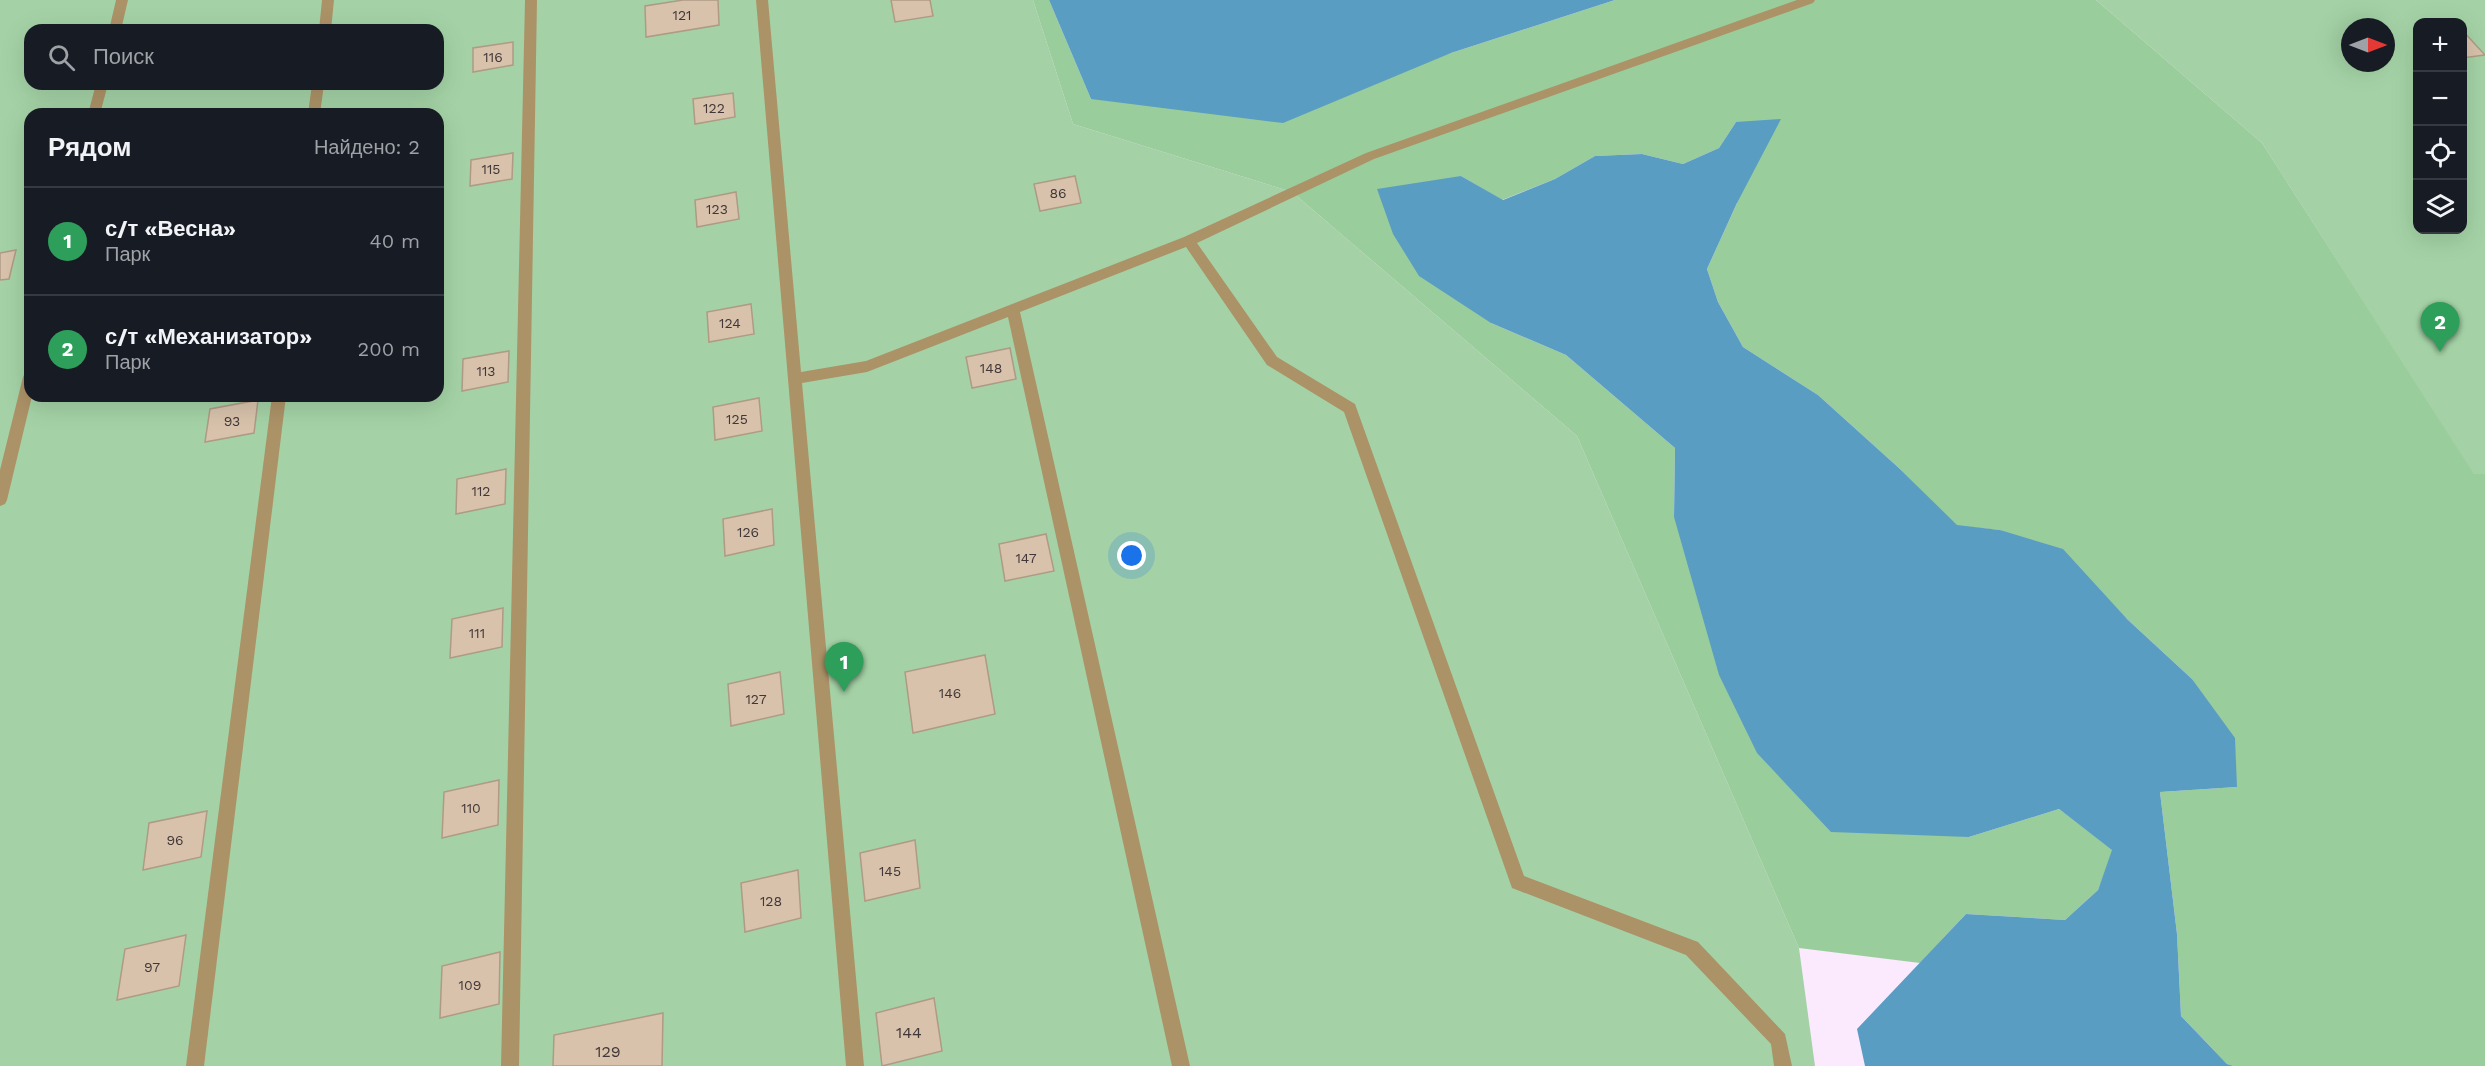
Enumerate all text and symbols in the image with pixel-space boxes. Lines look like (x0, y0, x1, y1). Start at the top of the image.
house number: 121 (672, 7, 692, 23)
north arrow (2341, 18, 2395, 72)
map controls (2413, 18, 2467, 234)
button: + (2413, 18, 2467, 72)
search box (24, 24, 444, 90)
icon: search (45, 41, 78, 74)
text: Поиск (93, 44, 154, 69)
house number: 116 (483, 49, 503, 65)
button: − (2413, 72, 2467, 126)
house number: 122 (703, 100, 725, 116)
button: locate (2413, 126, 2467, 180)
text: Рядом (48, 132, 131, 162)
text: Найдено: 2 (314, 135, 420, 159)
house number: 115 (481, 161, 501, 177)
button: layers (2413, 180, 2467, 234)
house number: 86 (1049, 185, 1067, 201)
house number: 123 (706, 201, 728, 217)
text: с/т «Весна» (105, 216, 236, 241)
text: 1 (63, 229, 72, 253)
text: 40 m (369, 229, 420, 253)
text: Парк (105, 242, 150, 266)
pin: 2 (2420, 302, 2460, 352)
house number: 124 (719, 315, 741, 331)
text: с/т «Механизатор» (105, 324, 312, 349)
text: 2 (62, 337, 73, 361)
text: 200 m (358, 337, 420, 361)
text: Парк (105, 350, 150, 374)
house number: 148 (980, 360, 1002, 376)
house number: 113 (476, 363, 496, 379)
house number: 125 (726, 411, 748, 427)
house number: 93 (224, 413, 240, 429)
house number: 112 (471, 483, 491, 499)
house number: 126 (737, 524, 759, 540)
your location (1117, 541, 1146, 570)
house number: 147 (1015, 550, 1037, 566)
house number: 111 (469, 625, 485, 641)
pin: 1 (824, 642, 864, 692)
house number: 146 (939, 685, 961, 701)
house number: 127 (745, 691, 767, 707)
house number: 110 (461, 800, 481, 816)
house number: 96 (166, 832, 184, 848)
house number: 145 (879, 863, 901, 879)
house number: 128 (760, 893, 782, 909)
house number: 97 (144, 959, 160, 975)
house number: 109 (459, 977, 481, 993)
house number: 144 (896, 1023, 922, 1042)
house number: 129 (595, 1042, 621, 1061)

